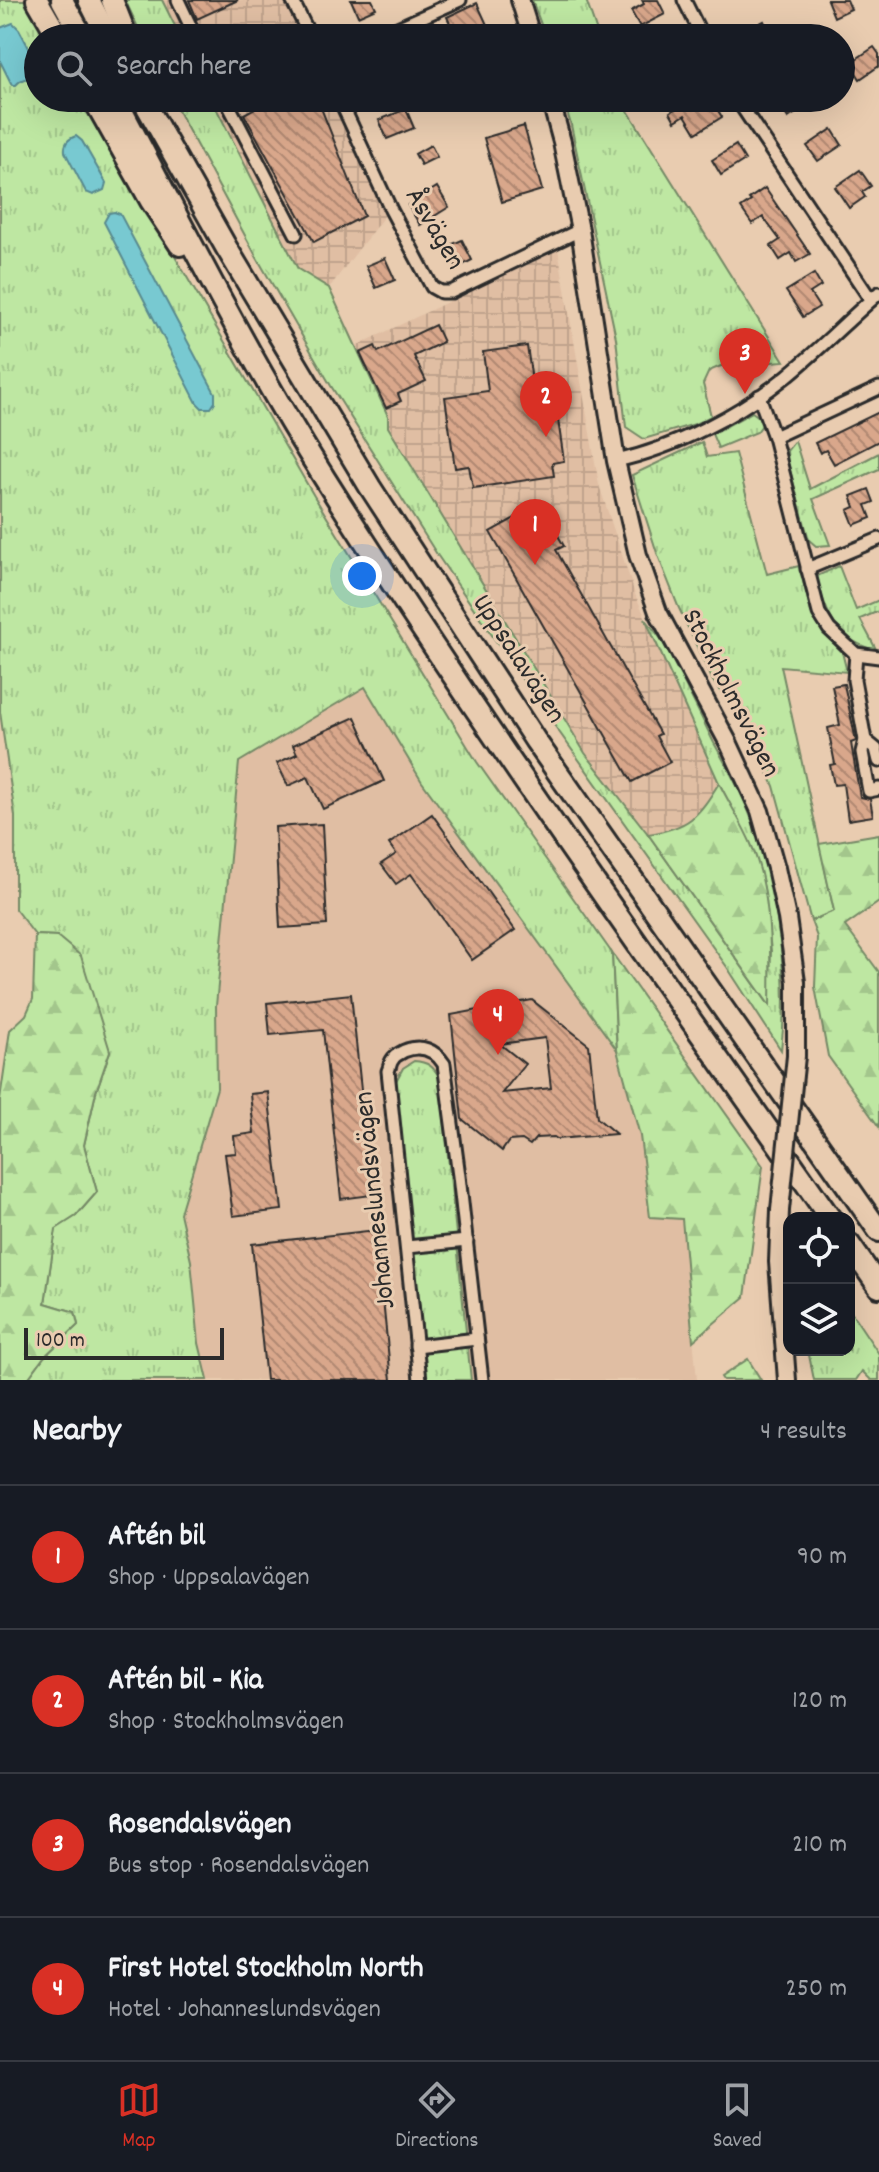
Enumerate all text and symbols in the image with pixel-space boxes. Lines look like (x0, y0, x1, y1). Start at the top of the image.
search box (24, 24, 855, 112)
icon: search (52, 46, 96, 90)
text: Search here (116, 47, 252, 90)
street label: Åsvägen (393, 181, 473, 279)
pin: 3 (719, 328, 771, 394)
pin: 2 (520, 371, 572, 437)
pin: 1 (509, 499, 561, 565)
your location (342, 556, 382, 596)
street label: Uppsalavägen (460, 587, 574, 733)
street label: Stockholmsvägen (669, 603, 789, 785)
pin: 4 (472, 989, 524, 1055)
street label: Johanneslundsvägen (346, 1089, 408, 1311)
map controls (783, 1212, 855, 1356)
button: locate (783, 1212, 855, 1284)
button: layers (783, 1284, 855, 1356)
scale bar (24, 1324, 224, 1360)
text: 100 m (36, 1326, 85, 1357)
text: Nearby (32, 1408, 121, 1457)
text: 4 results (760, 1414, 847, 1451)
text: Aftén bil (108, 1517, 205, 1560)
text: 1 (55, 1539, 61, 1576)
text: 90 m (797, 1539, 847, 1576)
text: Shop · Uppsalavägen (108, 1560, 309, 1597)
text: Aftén bil - Kia (108, 1661, 263, 1704)
text: 2 (52, 1683, 64, 1720)
text: 120 m (792, 1683, 847, 1720)
text: Shop · Stockholmsvägen (108, 1704, 344, 1741)
text: Rosendalsvägen (108, 1805, 291, 1848)
text: 3 (52, 1827, 64, 1864)
text: 210 m (792, 1827, 847, 1864)
text: Bus stop · Rosendalsvägen (108, 1848, 369, 1885)
text: First Hotel Stockholm North (108, 1949, 423, 1992)
text: 4 (53, 1971, 63, 2008)
text: 250 m (786, 1971, 847, 2008)
text: Hotel · Johanneslundsvägen (108, 1992, 381, 2029)
tab: Map (117, 2078, 161, 2157)
tab: Directions (395, 2078, 479, 2157)
tab: Saved (713, 2078, 762, 2157)

